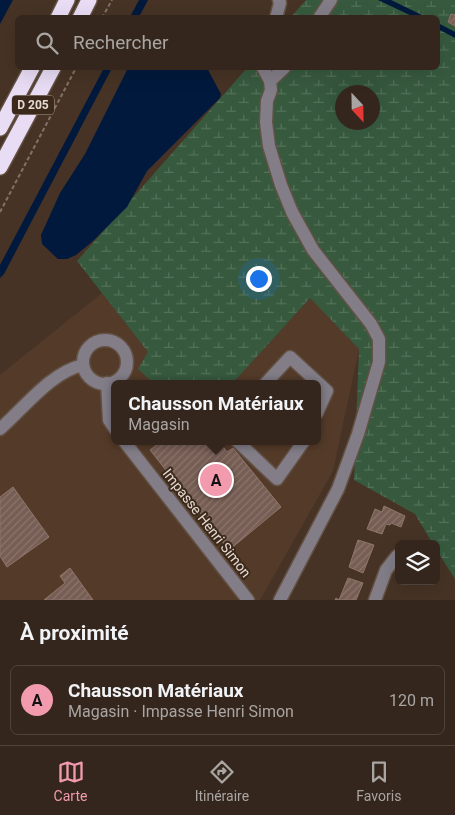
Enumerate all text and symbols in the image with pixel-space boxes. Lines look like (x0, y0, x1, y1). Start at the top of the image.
search box (15, 15, 440, 70)
icon: search (33, 29, 61, 57)
text: Rechercher (73, 31, 168, 54)
north arrow (335, 85, 380, 130)
road number: D 205 (12, 96, 54, 114)
your location (246, 266, 272, 292)
popup (111, 380, 321, 445)
text: Chausson Matériaux (128, 392, 304, 415)
text: Magasin (128, 415, 190, 434)
pin: A (200, 461, 232, 499)
street label: Impasse Henri Simon (160, 466, 254, 580)
map controls (395, 540, 440, 585)
button: layers (395, 540, 440, 585)
text: À proximité (20, 621, 129, 645)
text: Chausson Matériaux (68, 679, 243, 702)
text: A (32, 691, 42, 710)
text: 120 m (389, 691, 434, 710)
text: Magasin · Impasse Henri Simon (68, 702, 294, 721)
tab: Carte (54, 758, 87, 804)
tab: Itinéraire (195, 758, 249, 804)
tab: Favoris (356, 758, 401, 804)

